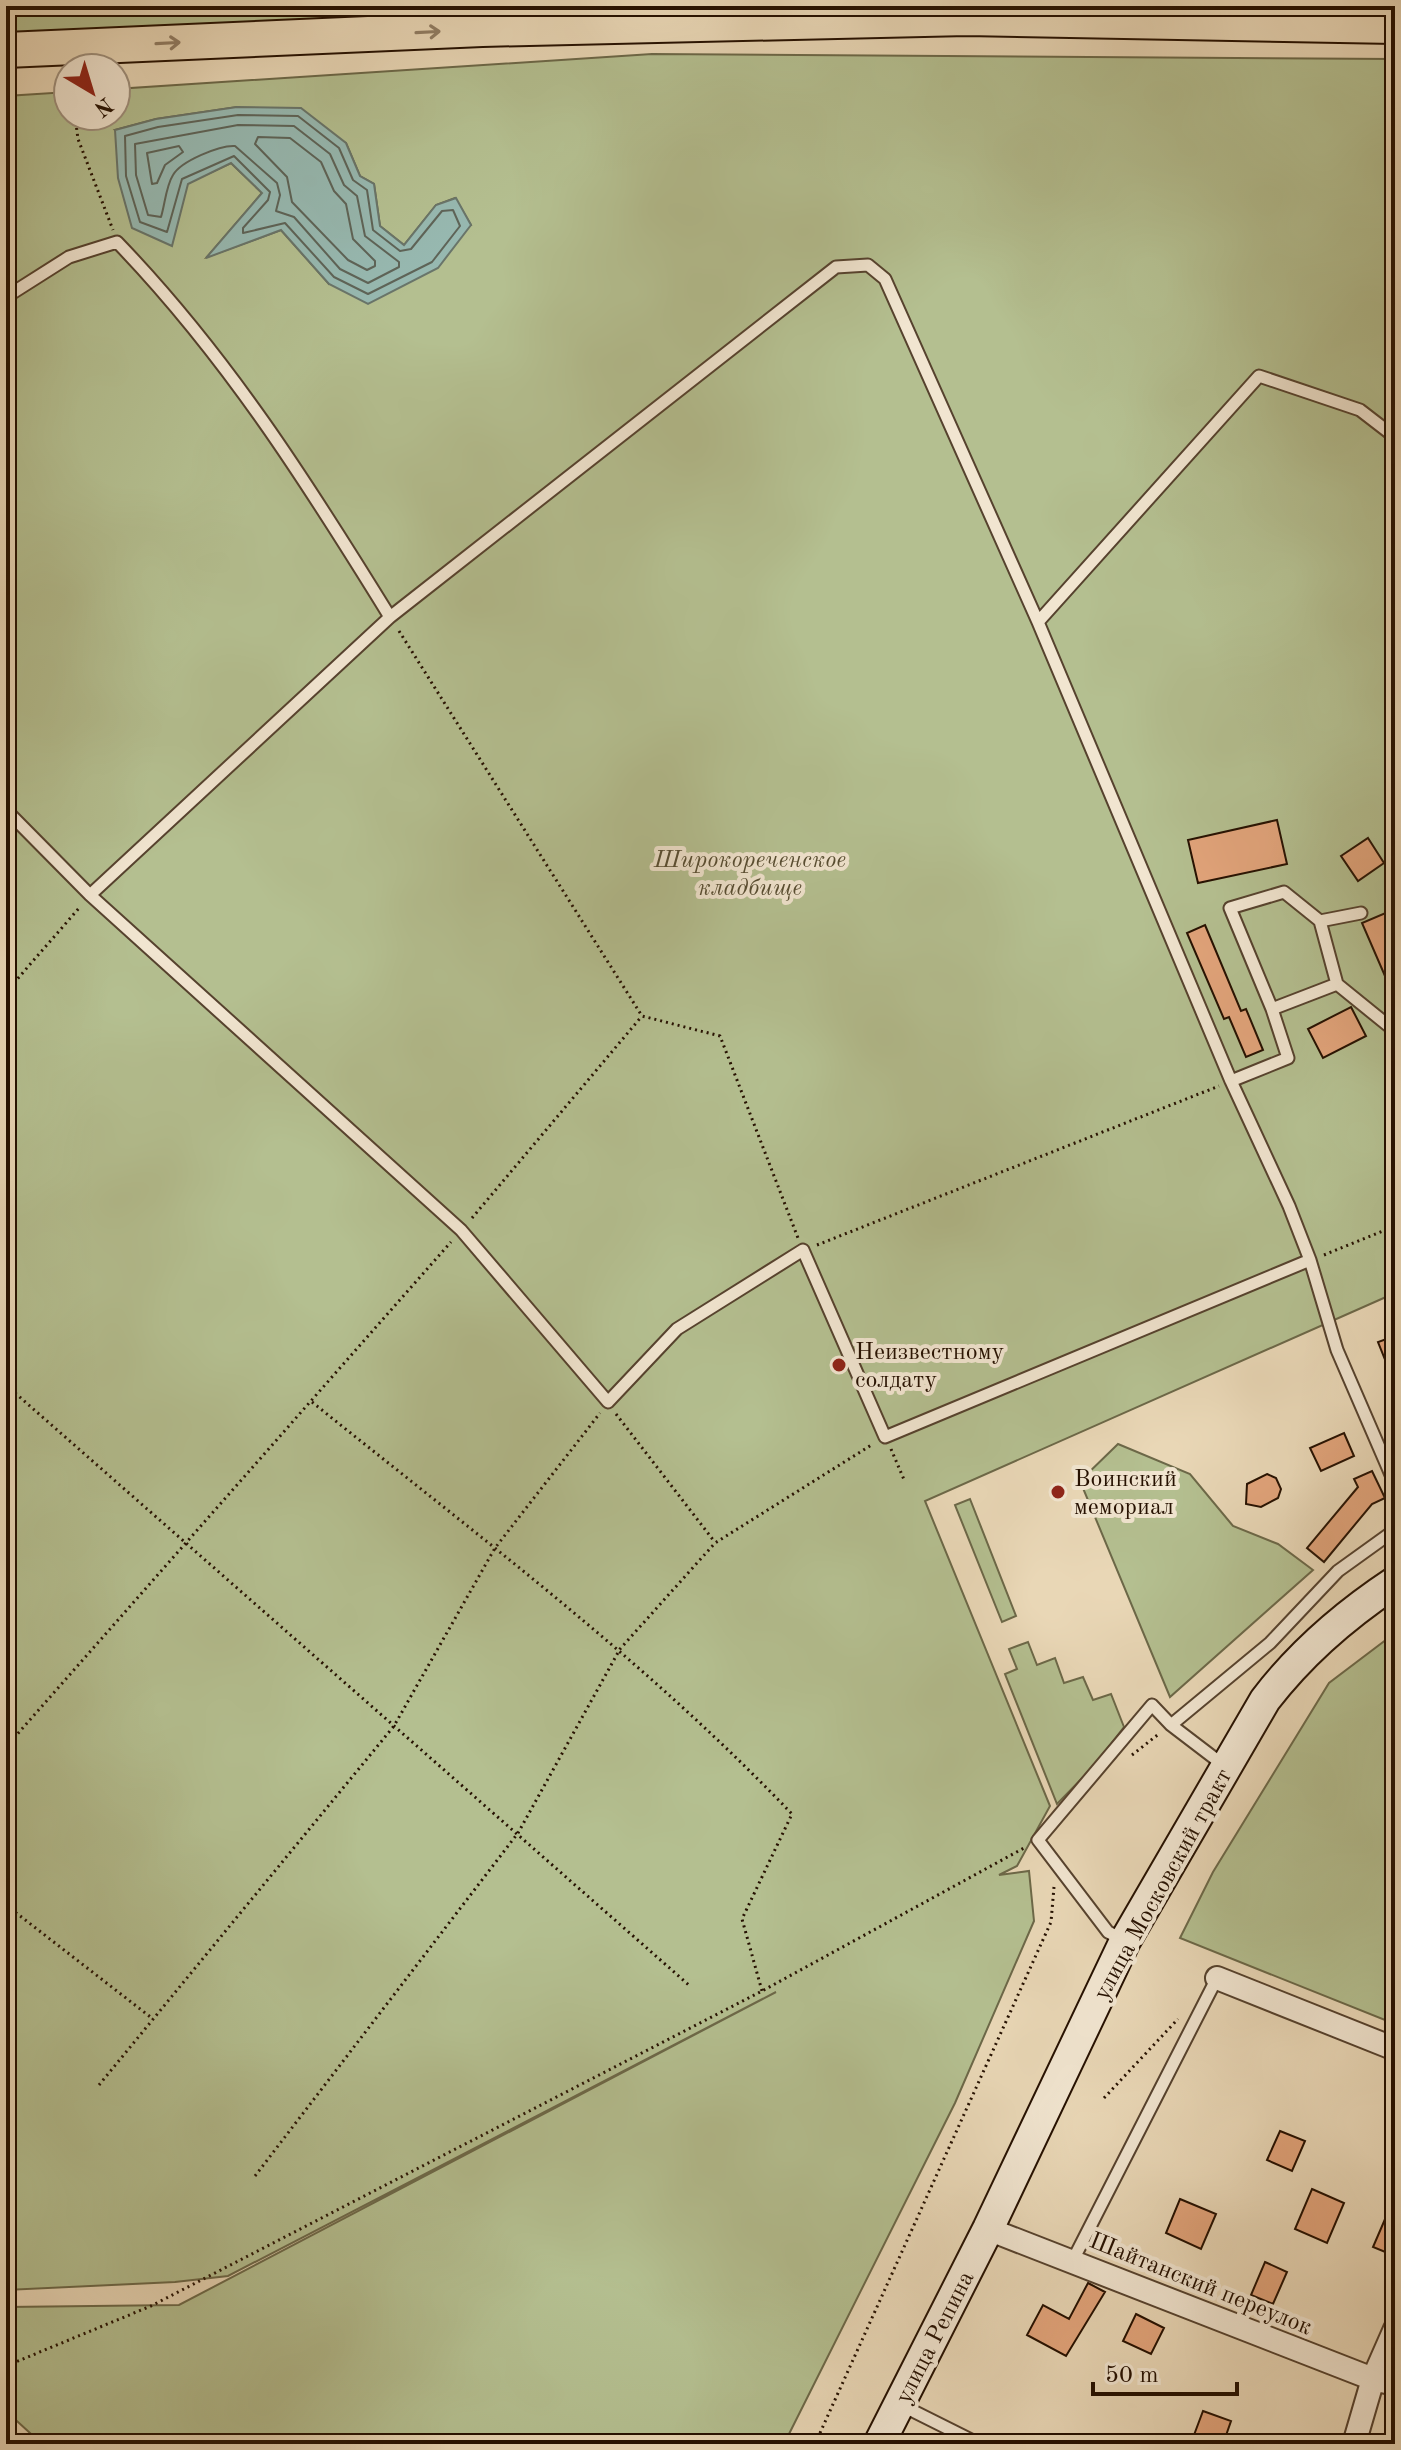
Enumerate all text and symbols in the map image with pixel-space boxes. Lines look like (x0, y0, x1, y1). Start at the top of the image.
one-way arrow (414, 24, 441, 39)
one-way arrow (154, 36, 181, 51)
north arrow (52, 52, 132, 132)
text: N (90, 92, 116, 120)
park label: Широкореченское кладбище (653, 849, 846, 901)
place label: Неизвестному солдату (855, 1341, 1005, 1393)
marker: Неизвестному солдату (830, 1356, 848, 1374)
place label: Воинский мемориал (1074, 1468, 1177, 1520)
marker: Воинский мемориал (1049, 1483, 1067, 1501)
street label: улица Московский тракт (1090, 1765, 1237, 2005)
street label: Шайтанский переулок (1086, 2229, 1315, 2341)
street label: улица Репина (892, 2268, 979, 2408)
scale bar (1093, 2346, 1237, 2396)
text: 50 m (1105, 2364, 1159, 2388)

